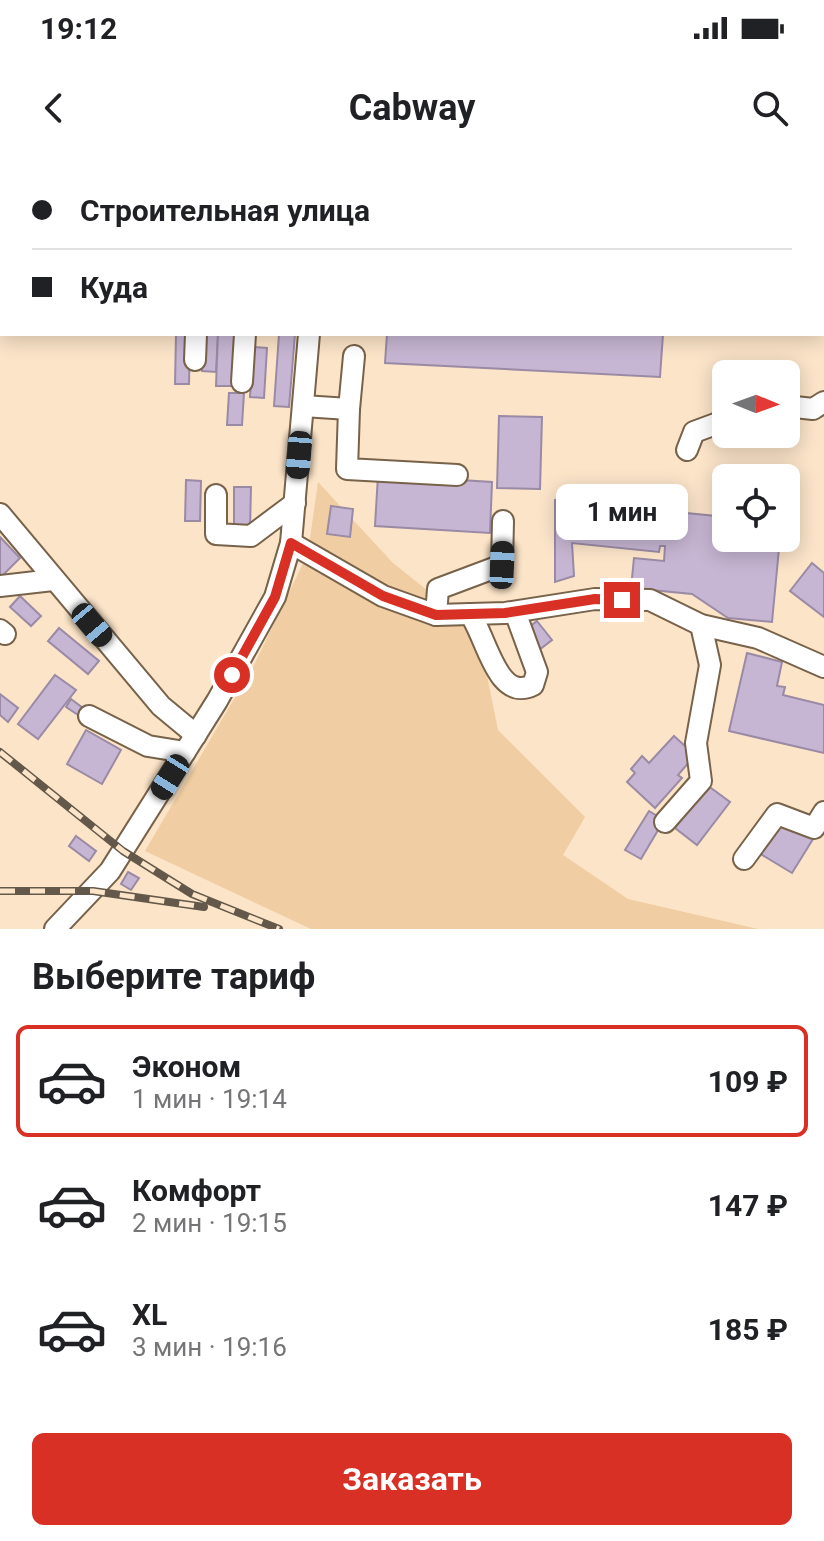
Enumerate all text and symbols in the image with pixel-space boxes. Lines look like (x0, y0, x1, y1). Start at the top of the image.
text: 19:12 (40, 11, 117, 46)
icon: back (32, 86, 76, 130)
icon: search (748, 86, 792, 130)
text: Cabway (349, 87, 475, 129)
text: Строительная улица (80, 193, 370, 228)
text: Куда (80, 270, 148, 305)
north arrow (712, 360, 800, 448)
map controls (712, 360, 800, 552)
car (285, 430, 313, 480)
button: locate (712, 464, 800, 552)
callout: 1 мин (556, 484, 688, 540)
text: 1 мин (587, 497, 657, 527)
car (489, 541, 515, 589)
route end (604, 582, 640, 618)
car (67, 599, 117, 651)
route start (214, 657, 250, 693)
car (147, 750, 193, 804)
text: Выберите тариф (32, 956, 315, 998)
icon: car (36, 1045, 108, 1117)
text: Эконом (132, 1049, 241, 1084)
text: 109 ₽ (708, 1064, 788, 1099)
text: 1 мин · 19:14 (132, 1084, 287, 1114)
icon: car (36, 1169, 108, 1241)
text: Комфорт (132, 1173, 261, 1208)
text: 147 ₽ (708, 1188, 788, 1223)
text: 2 мин · 19:15 (132, 1208, 287, 1238)
icon: car (36, 1293, 108, 1365)
text: XL (132, 1297, 167, 1332)
text: 185 ₽ (708, 1312, 788, 1347)
text: 3 мин · 19:16 (132, 1332, 287, 1362)
button: Заказать (32, 1433, 792, 1525)

